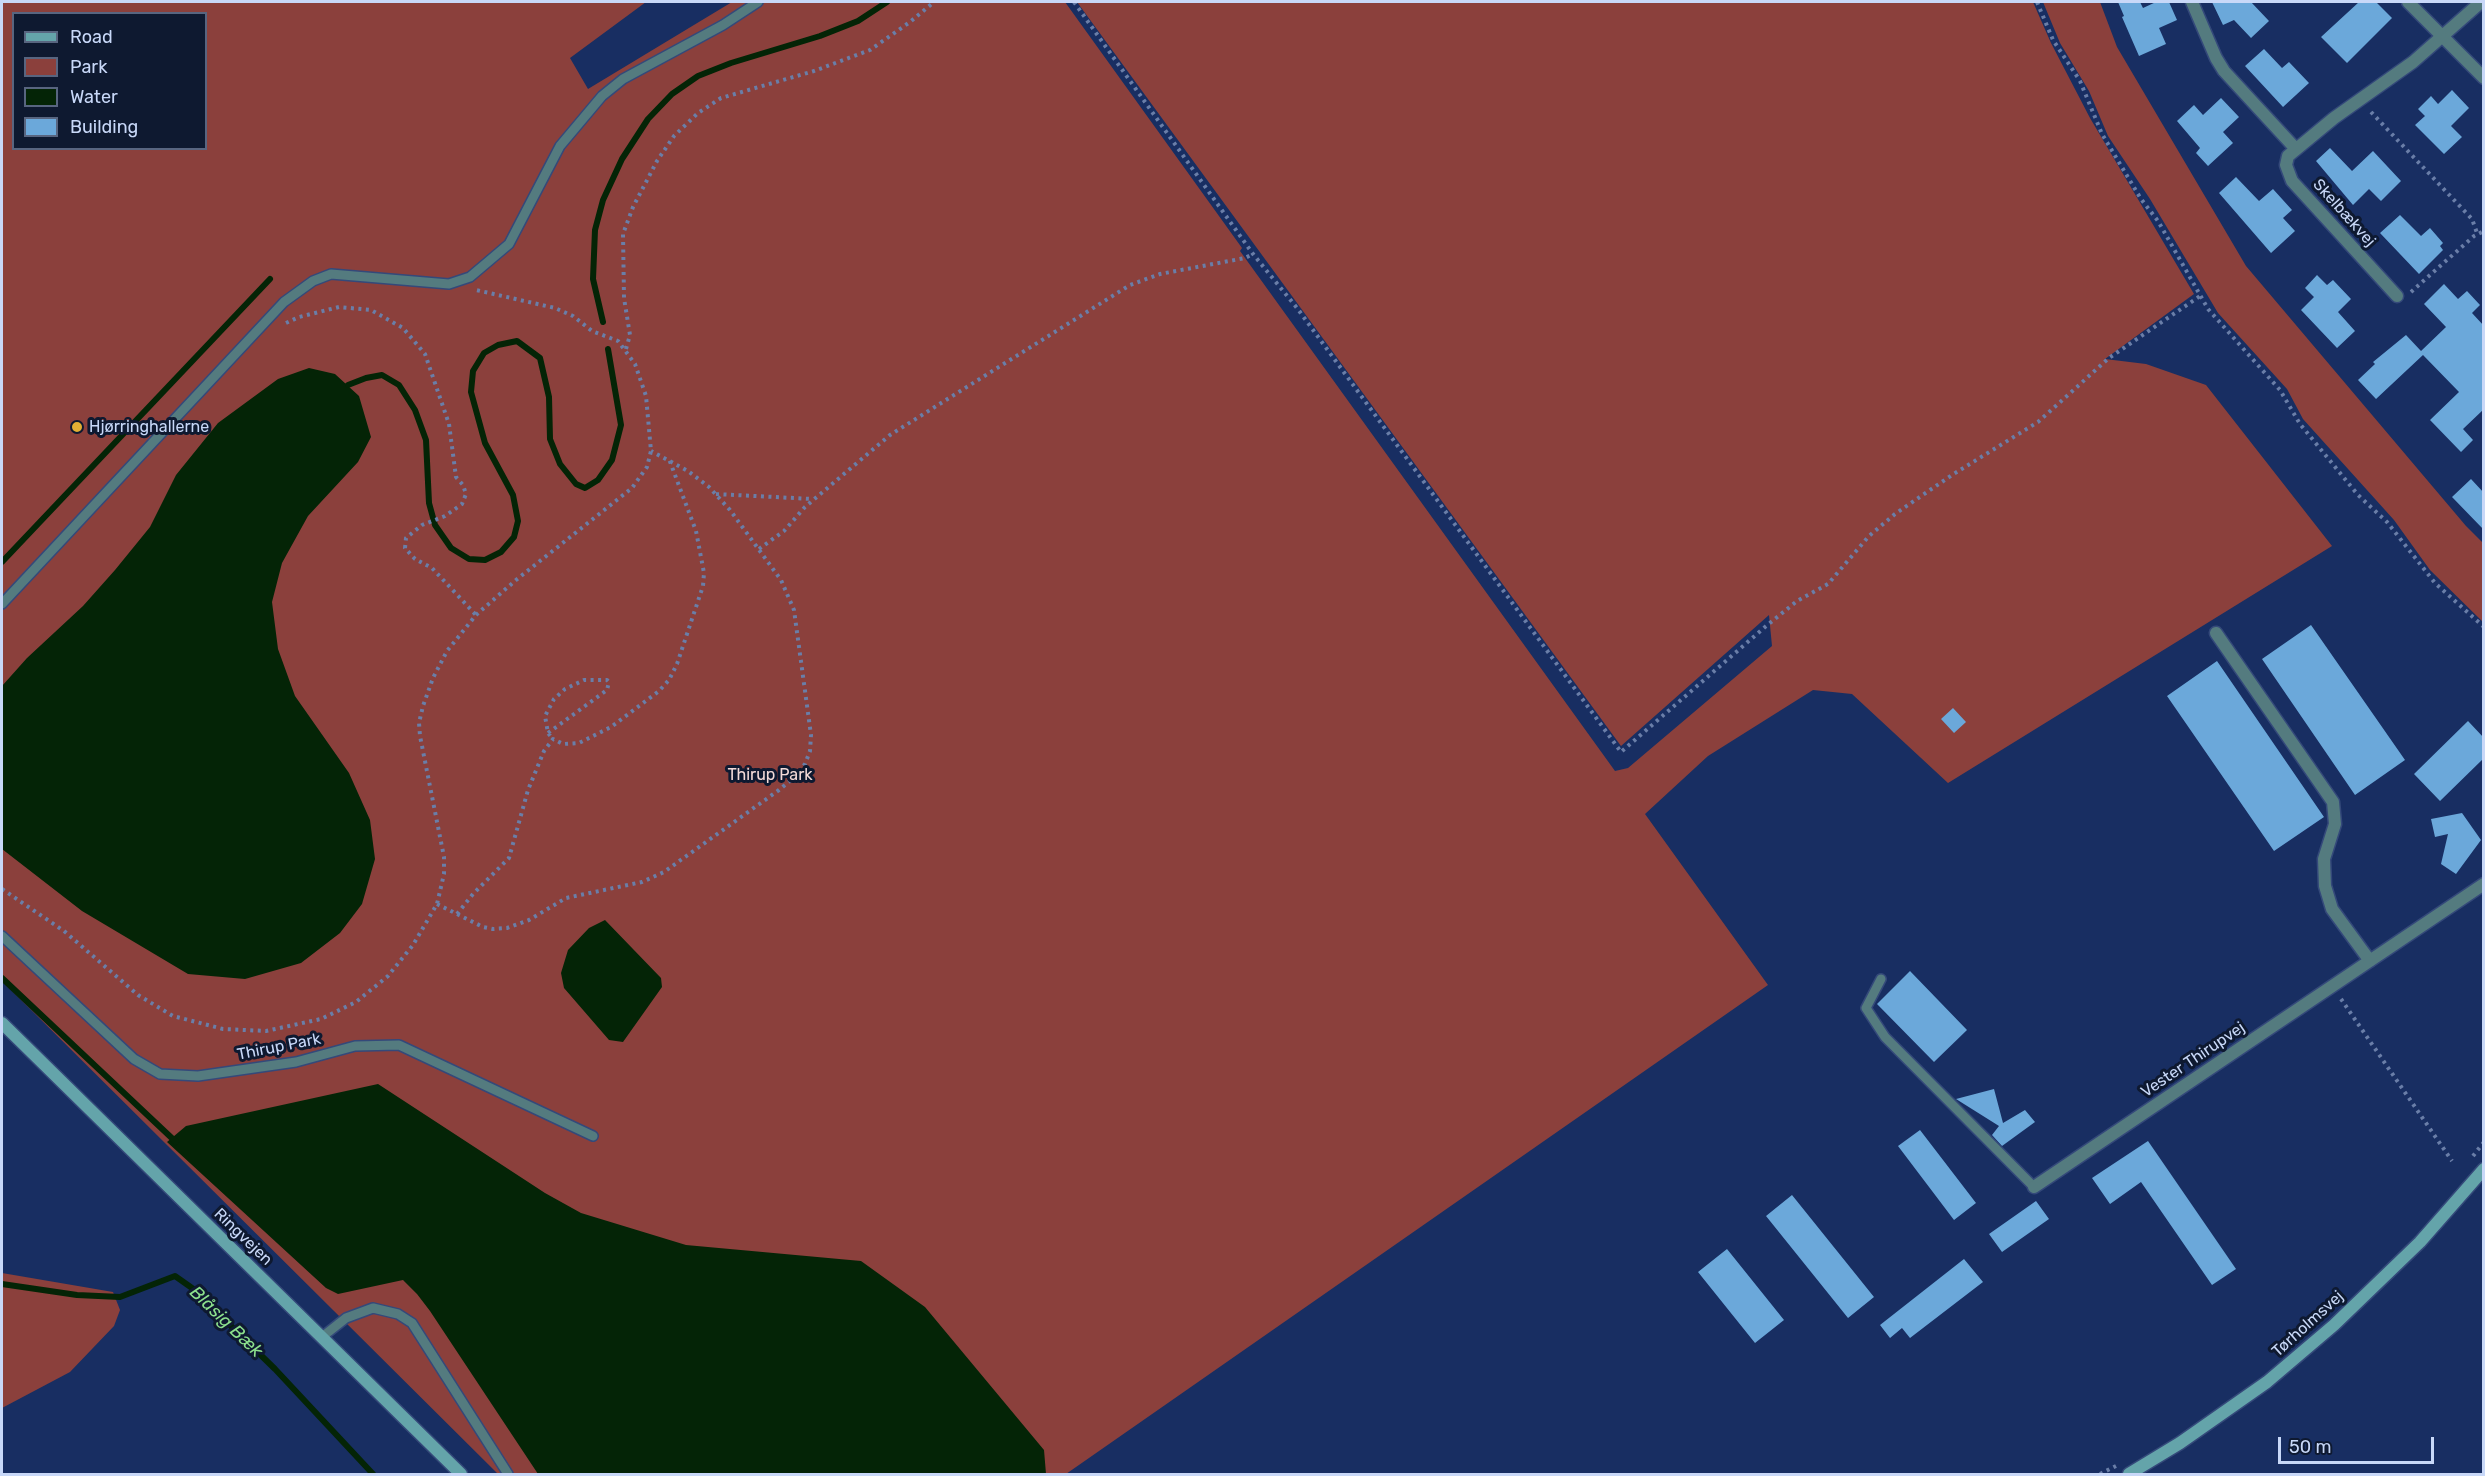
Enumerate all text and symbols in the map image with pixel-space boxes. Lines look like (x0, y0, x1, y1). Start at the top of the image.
legend (12, 12, 207, 150)
text: Road (70, 26, 113, 48)
text: Park (70, 56, 107, 78)
text: Water (70, 86, 118, 108)
text: Building (70, 116, 138, 138)
street label: Skelbækvej (2309, 175, 2379, 251)
place label: Hjørringhallerne (89, 417, 209, 437)
marker: Hjørringhallerne (70, 420, 84, 434)
park label: Thirup Park (727, 765, 813, 785)
street label: Vester Thirupvej (2137, 1018, 2249, 1102)
street label: Thirup Park (235, 1029, 323, 1065)
street label: Ringvejen (210, 1204, 276, 1270)
water label: Blåsig Bæk (185, 1282, 267, 1362)
street label: Tørholmsvej (2268, 1287, 2348, 1361)
scale bar (2281, 1425, 2437, 1463)
text: 50 m (2289, 1436, 2332, 1458)

